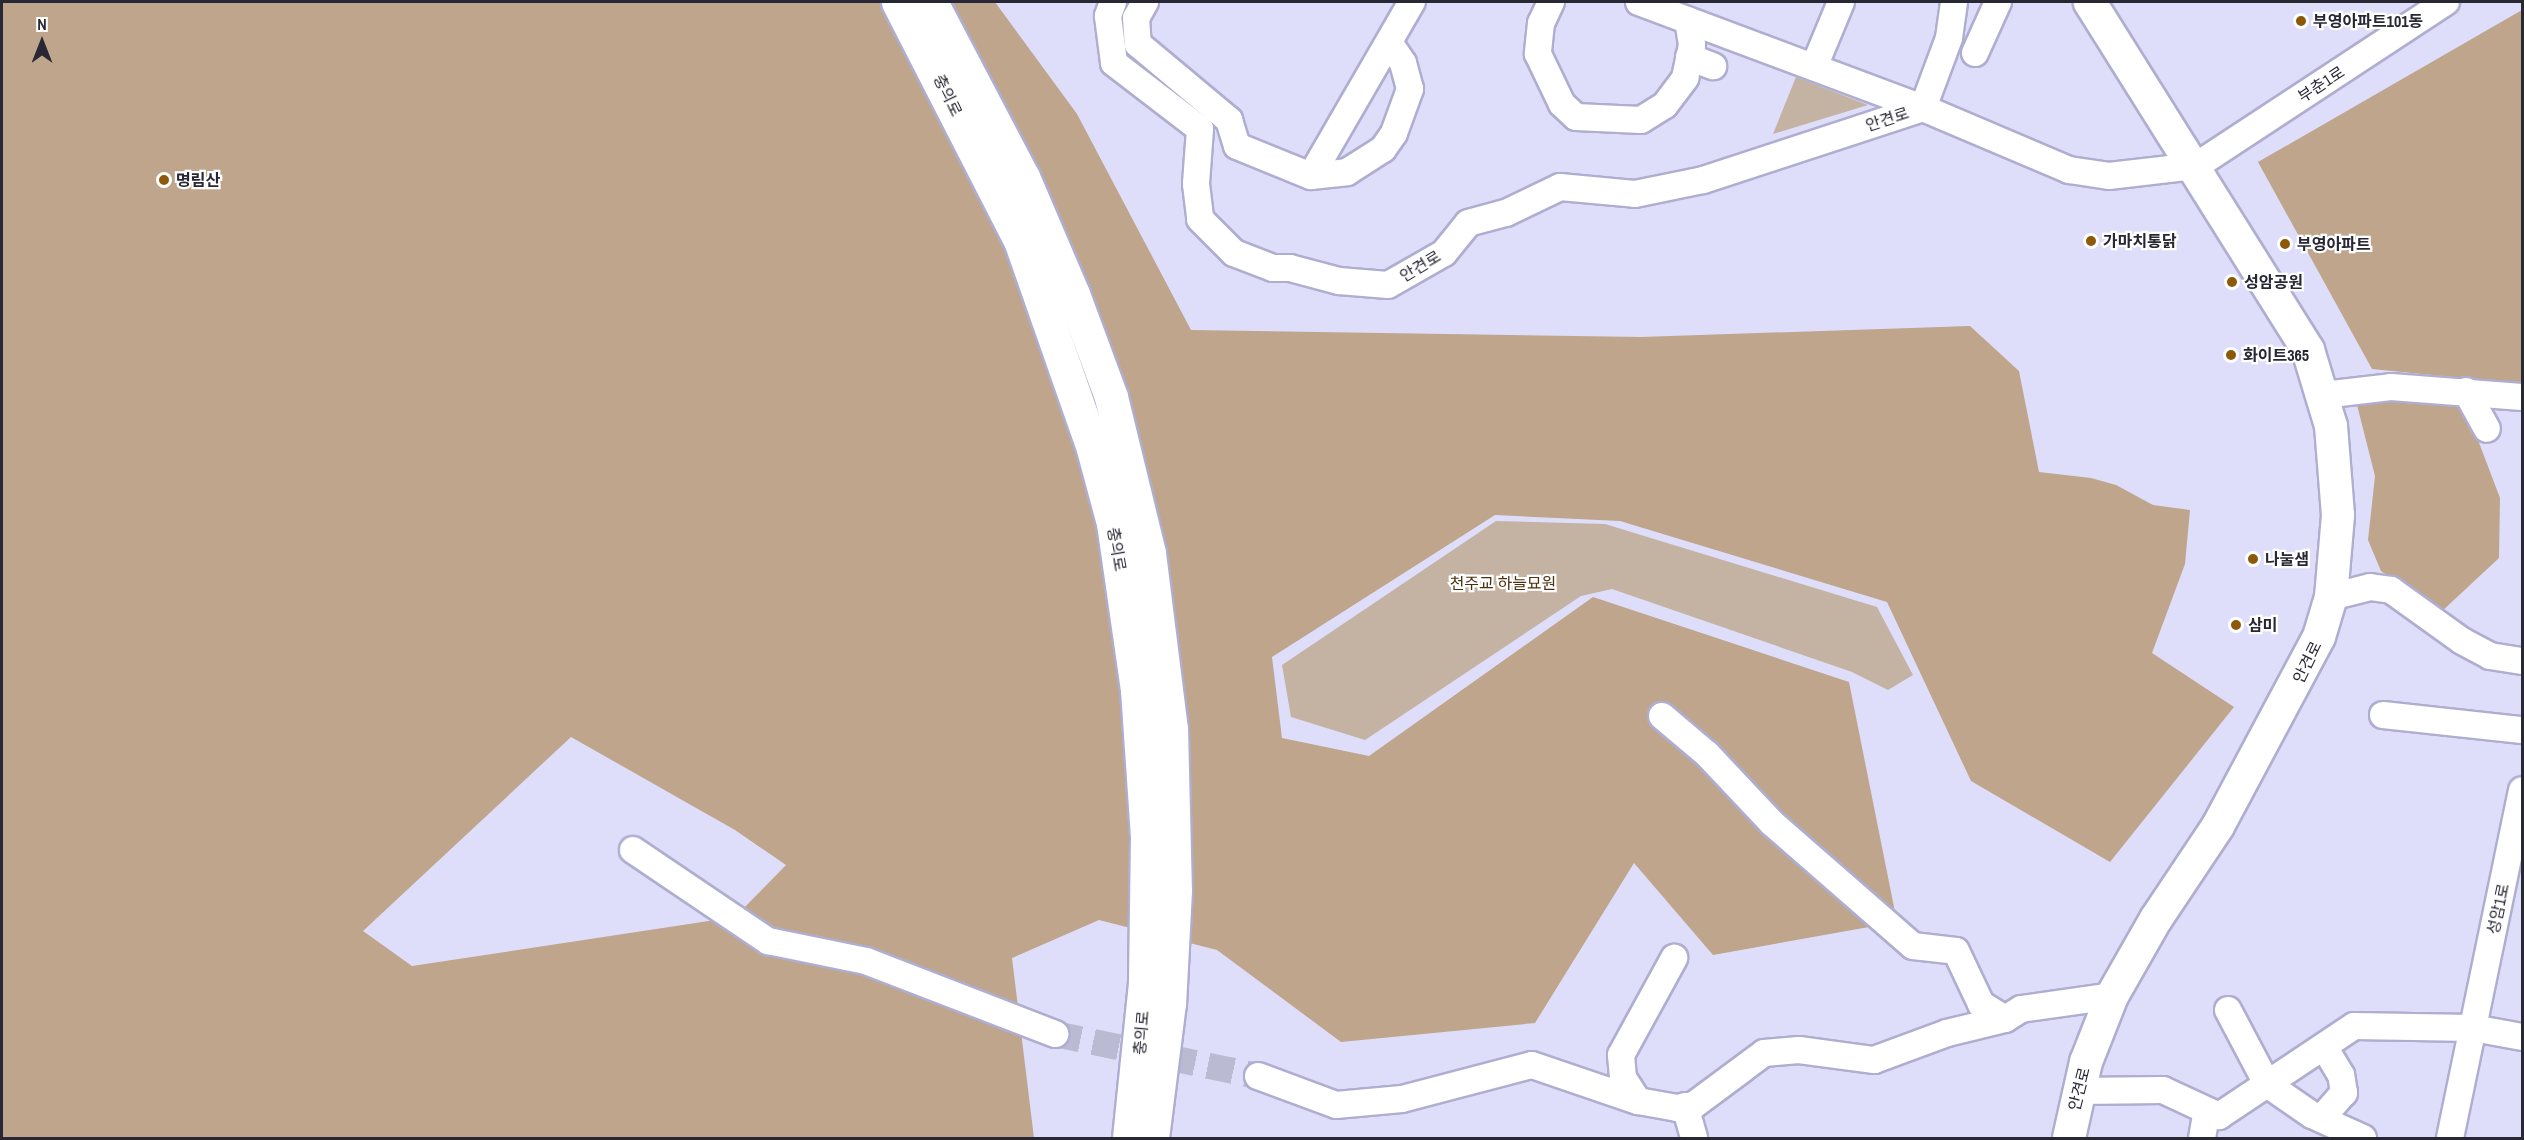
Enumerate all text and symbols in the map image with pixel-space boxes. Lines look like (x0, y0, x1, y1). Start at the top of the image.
place label: 부영아파트101동 (2313, 11, 2423, 31)
north arrow (12, 12, 72, 72)
text: N (37, 13, 47, 35)
marker: 부영아파트101동 (2294, 14, 2308, 28)
street label: 부춘1로 (2294, 62, 2348, 106)
street label: 충의로 (930, 71, 966, 119)
street label: 안견로 (1863, 103, 1911, 135)
place label: 명림산 (176, 170, 220, 190)
marker: 명림산 (157, 173, 171, 187)
place label: 가마치통닭 (2103, 231, 2177, 251)
marker: 가마치통닭 (2084, 234, 2098, 248)
place label: 부영아파트 (2297, 234, 2371, 254)
marker: 부영아파트 (2278, 237, 2292, 251)
street label: 안견로 (1396, 246, 1444, 286)
place label: 성암공원 (2244, 272, 2303, 292)
marker: 성암공원 (2225, 275, 2239, 289)
place label: 화이트365 (2243, 345, 2309, 365)
marker: 화이트365 (2224, 348, 2238, 362)
street label: 충의로 (1104, 526, 1130, 572)
place label: 나눌샘 (2265, 549, 2309, 569)
marker: 나눌샘 (2246, 552, 2260, 566)
park label: 천주교 하늘묘원 (1450, 573, 1556, 593)
place label: 삼미 (2248, 615, 2277, 635)
marker: 삼미 (2229, 618, 2243, 632)
street label: 안견로 (2289, 638, 2325, 686)
street label: 성암1로 (2483, 882, 2513, 936)
street label: 충의로 (1130, 1010, 1152, 1056)
street label: 안견로 (2064, 1065, 2094, 1113)

